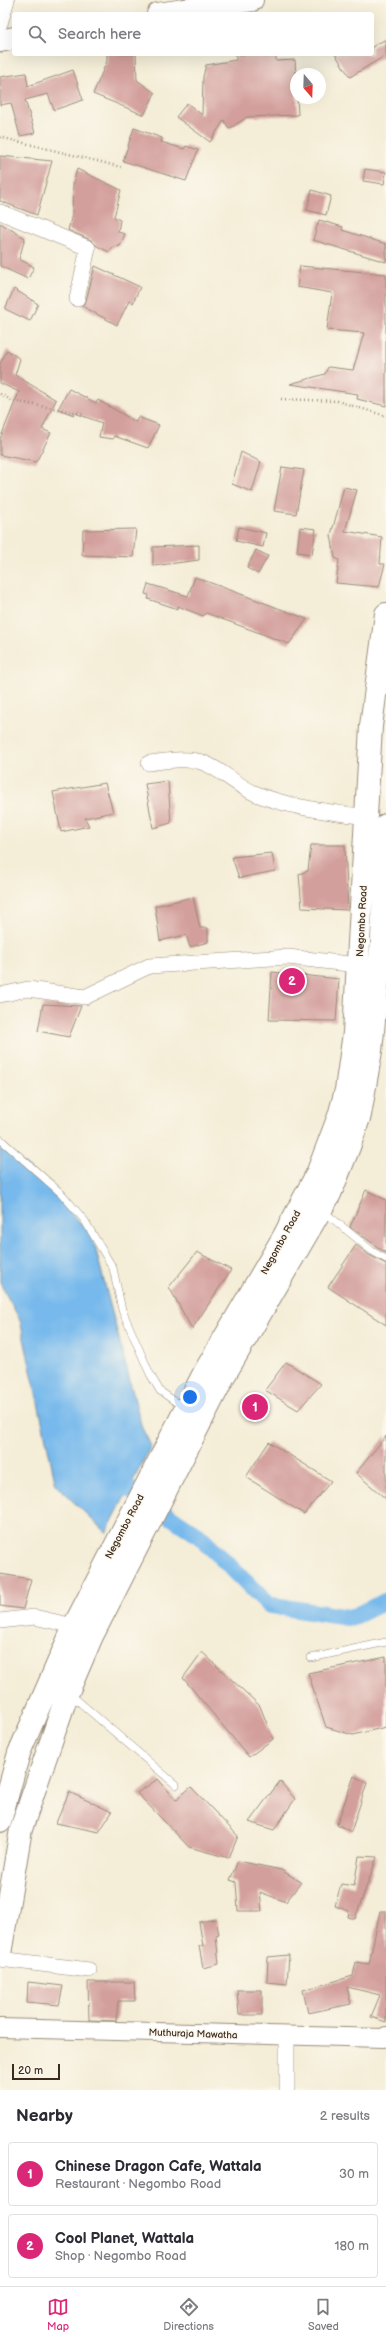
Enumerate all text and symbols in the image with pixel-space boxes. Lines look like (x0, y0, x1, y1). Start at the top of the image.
search box (12, 12, 374, 56)
icon: search (26, 23, 48, 45)
text: Search here (58, 25, 141, 44)
north arrow (290, 68, 326, 104)
street label: Negombo Road (354, 885, 370, 957)
pin: 2 (279, 966, 305, 996)
street label: Negombo Road (258, 1208, 304, 1277)
your location (180, 1387, 200, 1407)
pin: 1 (242, 1392, 268, 1422)
street label: Negombo Road (103, 1492, 147, 1561)
street label: Muthuraja Mawatha (148, 2026, 238, 2042)
scale bar (12, 2062, 60, 2081)
text: 20 m (18, 2064, 43, 2077)
text: Nearby (16, 2106, 73, 2126)
text: 2 results (320, 2108, 370, 2124)
text: Chinese Dragon Cafe, Wattala (55, 2157, 262, 2176)
text: 1 (27, 2166, 33, 2182)
text: 30 m (339, 2166, 369, 2182)
text: Restaurant · Negombo Road (55, 2176, 221, 2192)
text: Cool Planet, Wattala (55, 2229, 194, 2248)
text: 2 (26, 2238, 34, 2254)
text: 180 m (334, 2238, 369, 2254)
text: Shop · Negombo Road (55, 2248, 186, 2264)
tab: Map (47, 2296, 69, 2333)
tab: Directions (163, 2296, 214, 2333)
tab: Saved (308, 2296, 339, 2333)

